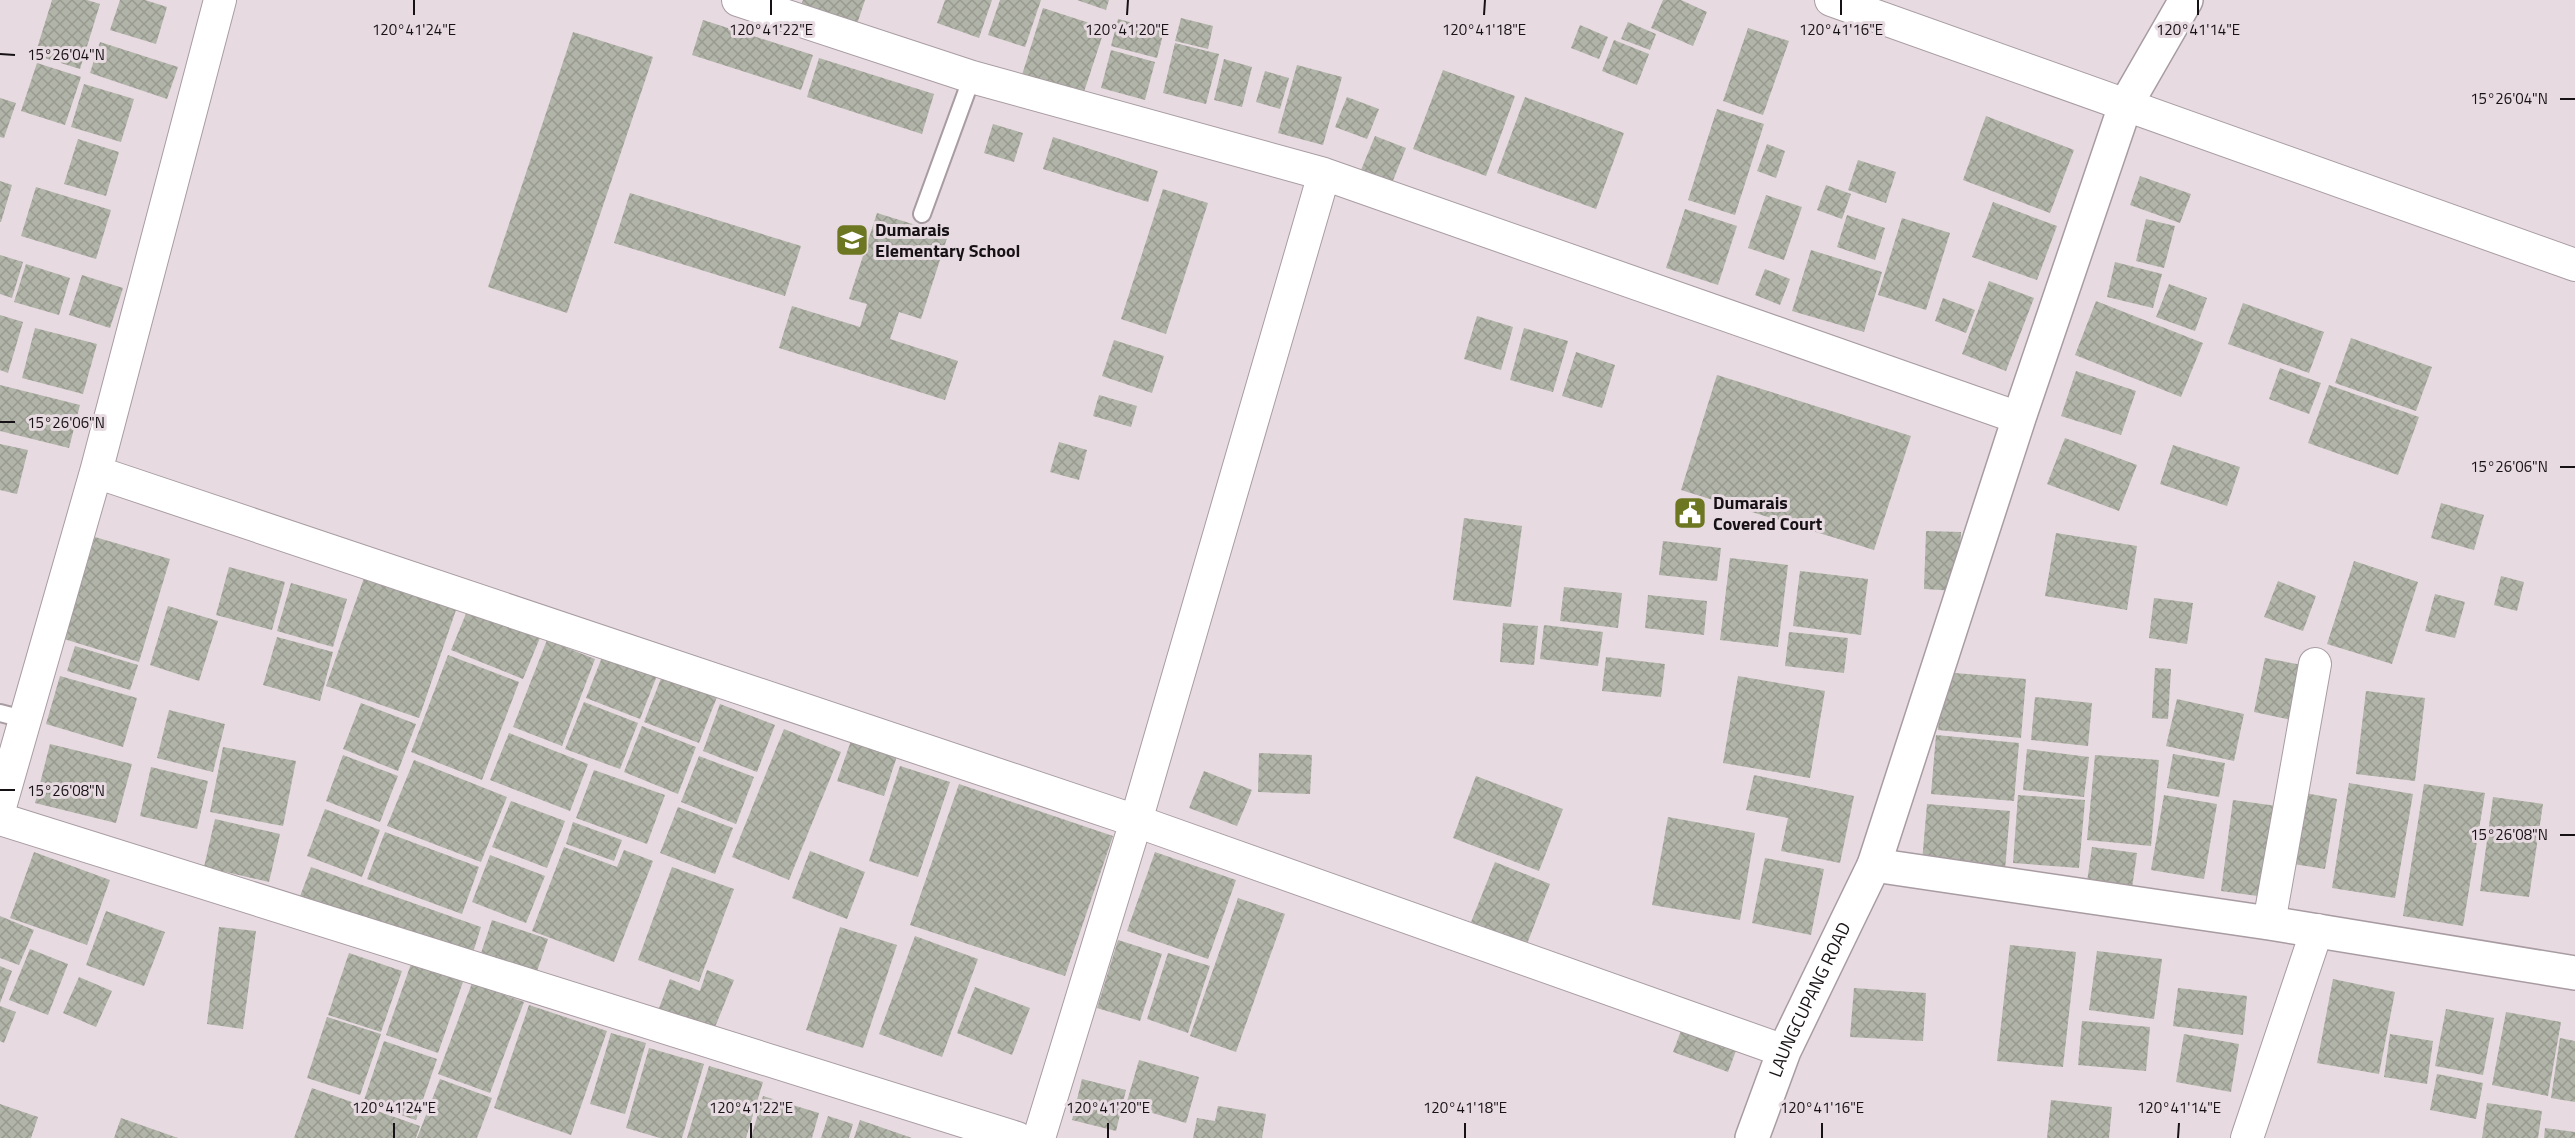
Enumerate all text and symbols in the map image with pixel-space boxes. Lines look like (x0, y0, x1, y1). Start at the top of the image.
text: 120°41'24"E (372, 18, 456, 41)
text: 120°41'22"E (729, 18, 813, 41)
text: 120°41'20"E (1085, 18, 1169, 41)
text: 120°41'18"E (1442, 18, 1526, 41)
text: 120°41'16"E (1799, 18, 1883, 41)
text: 120°41'14"E (2156, 18, 2240, 41)
text: 15°26'04"N (27, 43, 105, 66)
text: 15°26'04"N (2470, 87, 2548, 110)
place label: Dumarais Elementary School (875, 216, 1020, 264)
school or university icon: Dumarais Elementary School (834, 222, 870, 258)
text: 15°26'06"N (27, 411, 105, 434)
text: 15°26'06"N (2470, 455, 2548, 478)
place label: Dumarais Covered Court (1713, 489, 1823, 537)
public building icon: Dumarais Covered Court (1672, 495, 1708, 531)
text: 15°26'08"N (27, 779, 105, 802)
text: 15°26'08"N (2470, 823, 2548, 846)
street label: LAUNGCUPANG ROAD (1762, 917, 1857, 1081)
text: 120°41'24"E (352, 1096, 436, 1119)
text: 120°41'22"E (709, 1096, 793, 1119)
text: 120°41'20"E (1066, 1096, 1150, 1119)
text: 120°41'18"E (1423, 1096, 1507, 1119)
text: 120°41'16"E (1780, 1096, 1864, 1119)
text: 120°41'14"E (2137, 1096, 2221, 1119)

